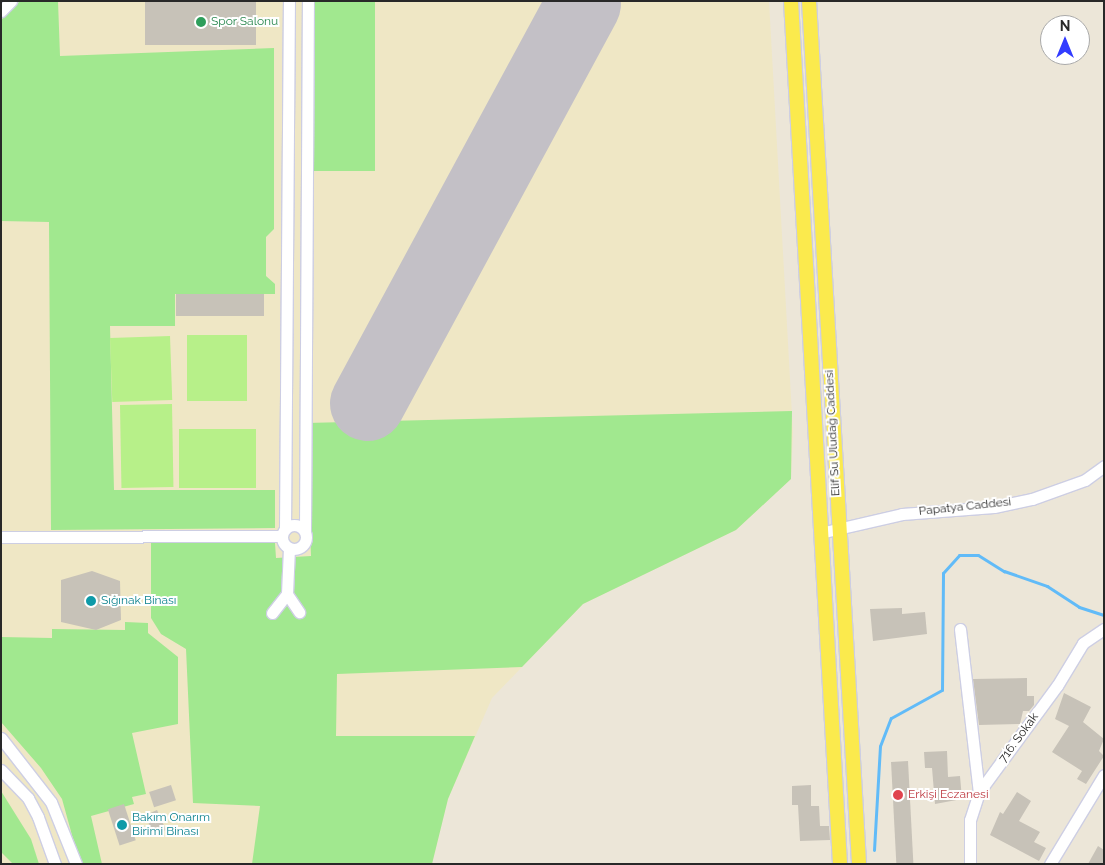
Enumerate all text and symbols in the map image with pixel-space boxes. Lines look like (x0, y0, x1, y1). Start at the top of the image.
place label: Spor Salonu (211, 15, 278, 29)
north arrow (1040, 15, 1090, 65)
marker: Spor Salonu (195, 16, 207, 28)
text: N (1060, 18, 1070, 34)
street label: Elif Su Uludağ Caddesi (822, 369, 844, 497)
street label: Papatya Caddesi (918, 495, 1012, 519)
place label: Sığınak Binası (101, 594, 176, 608)
marker: Sığınak Binası (85, 595, 97, 607)
street label: 716. Sokak (996, 710, 1042, 766)
place label: Erkişi Eczanesi (908, 788, 989, 802)
marker: Erkişi Eczanesi (892, 789, 904, 801)
place label: Bakım Onarım Birimi Binası (132, 811, 210, 839)
marker: Bakım Onarım Birimi Binası (116, 819, 128, 831)

